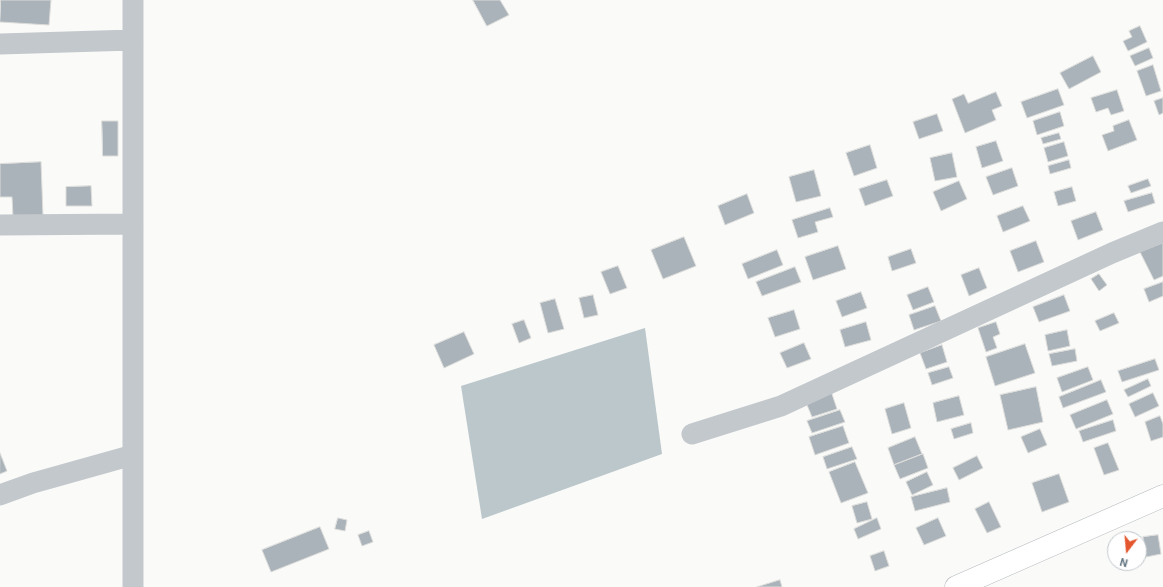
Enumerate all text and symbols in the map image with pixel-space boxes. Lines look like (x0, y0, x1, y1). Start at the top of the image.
north arrow (1107, 531, 1147, 571)
text: N (1118, 555, 1129, 569)

